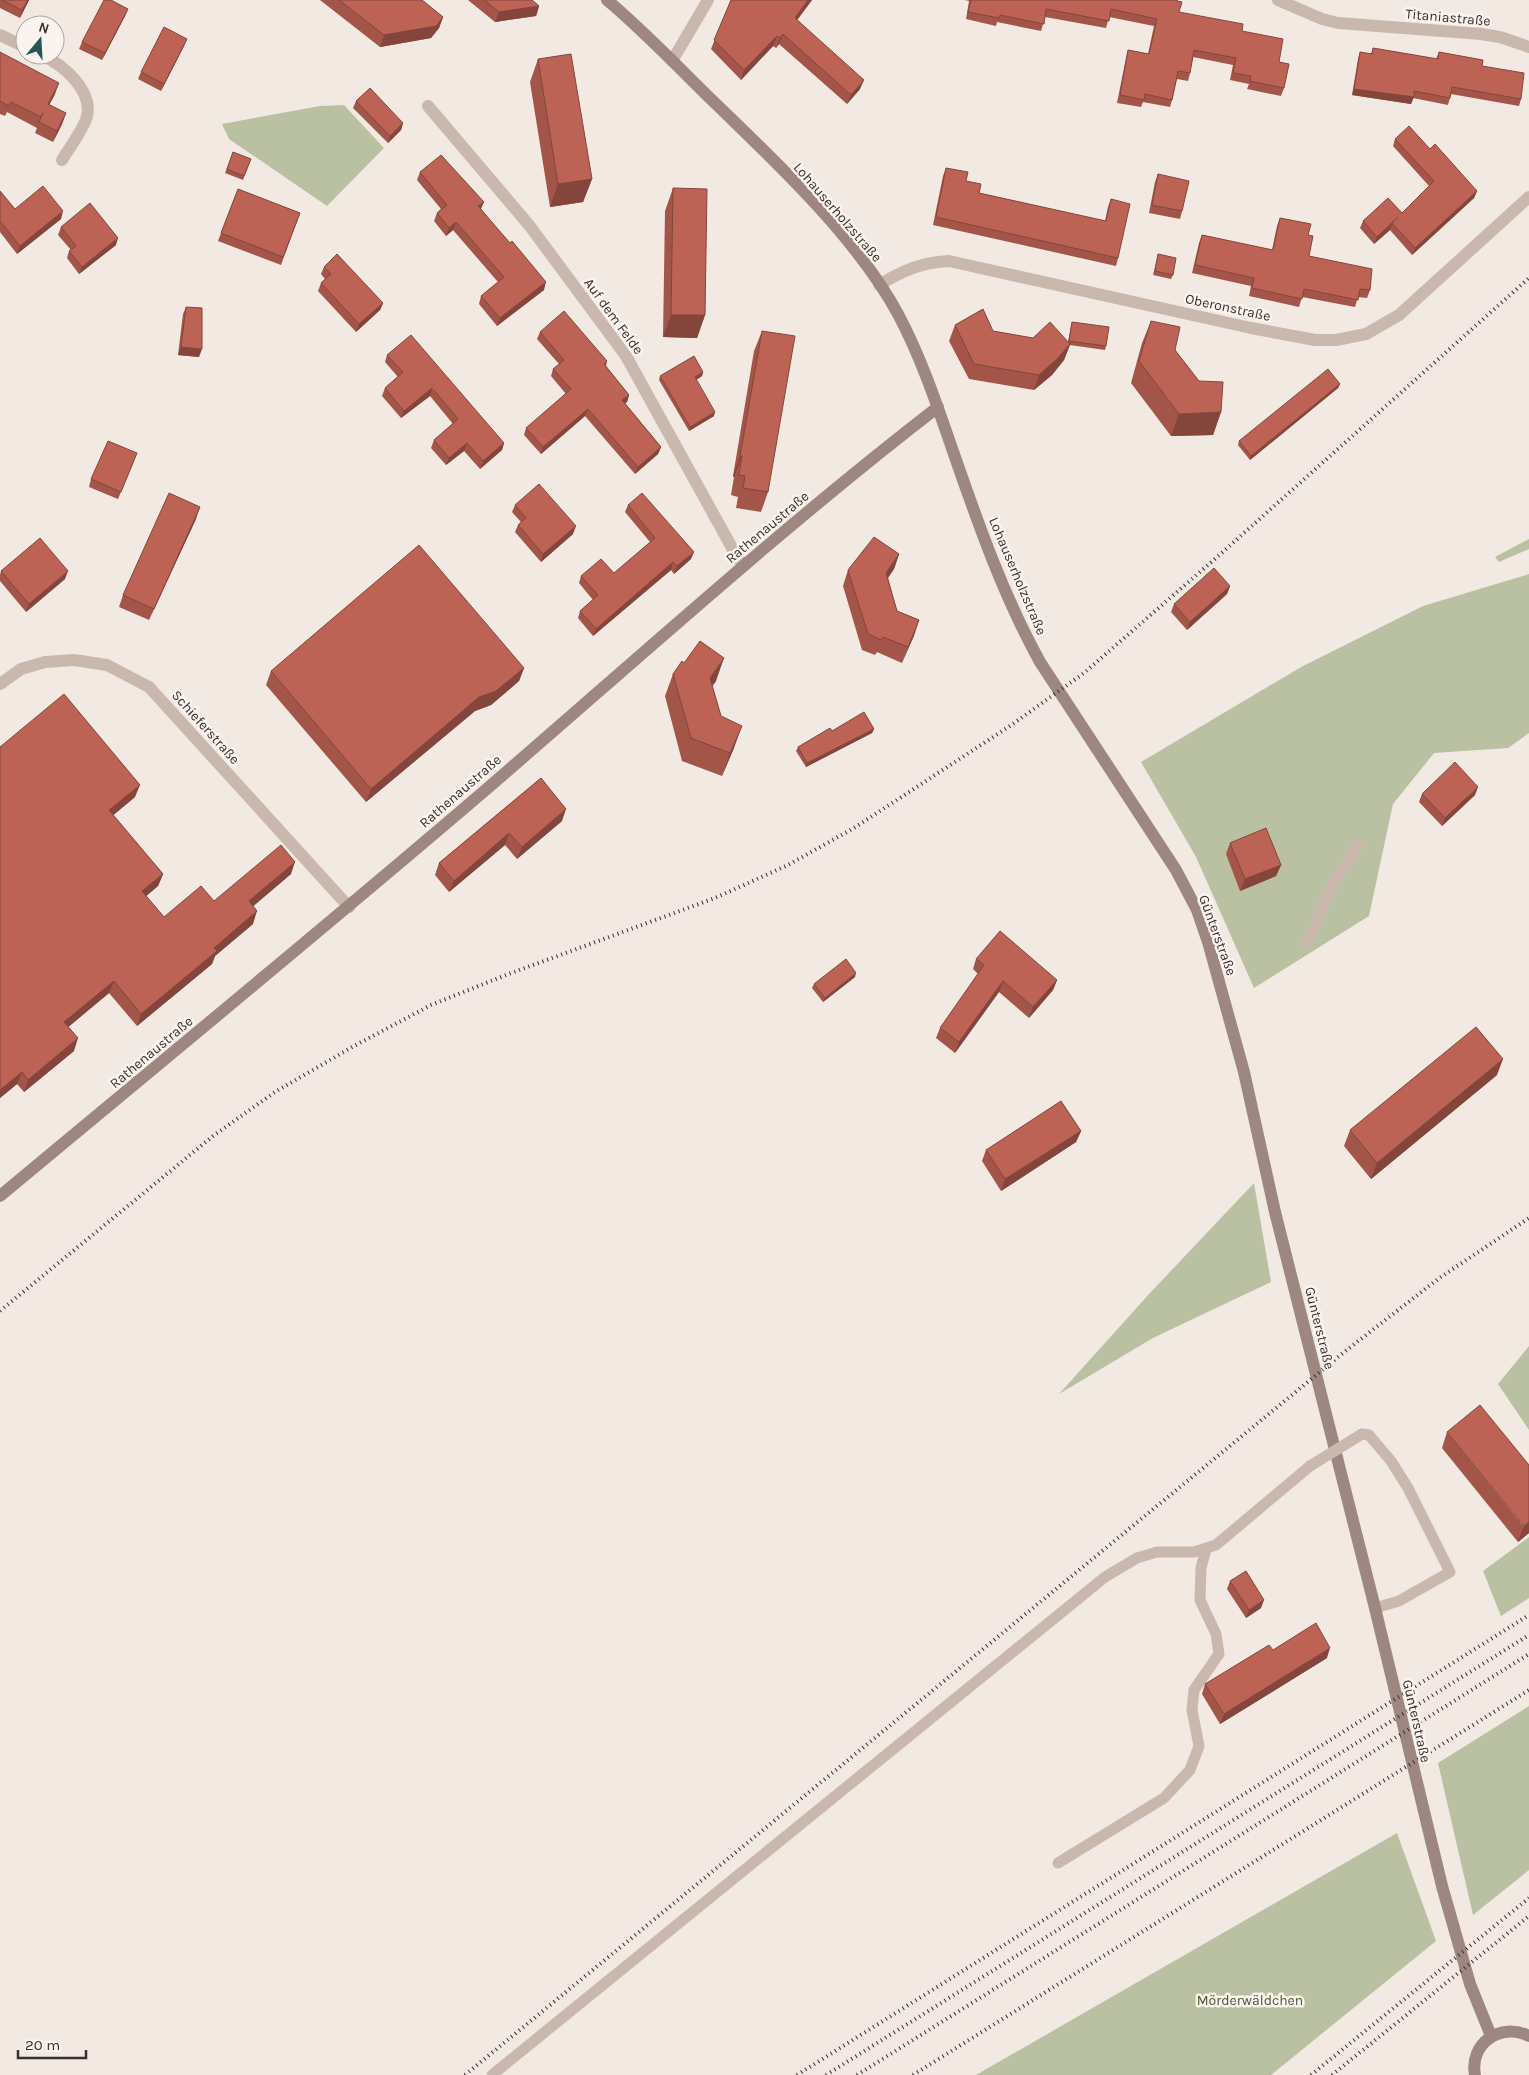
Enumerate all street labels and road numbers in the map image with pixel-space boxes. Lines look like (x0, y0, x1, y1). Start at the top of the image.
street label: Titaniastraße (1405, 5, 1491, 30)
street label: Lohauserholzstraße (790, 159, 885, 266)
street label: Auf dem Felde (580, 275, 647, 358)
street label: Oberonstraße (1184, 290, 1272, 325)
street label: Rathenaustraße (722, 488, 812, 567)
street label: Lohauserholzstraße (985, 515, 1050, 638)
street label: Schieferstraße (168, 687, 243, 768)
street label: Rathenaustraße (416, 751, 505, 832)
street label: Günterstraße (1195, 893, 1240, 978)
street label: Rathenaustraße (106, 1013, 196, 1092)
street label: Günterstraße (1301, 1285, 1338, 1371)
street label: Günterstraße (1399, 1678, 1434, 1764)

